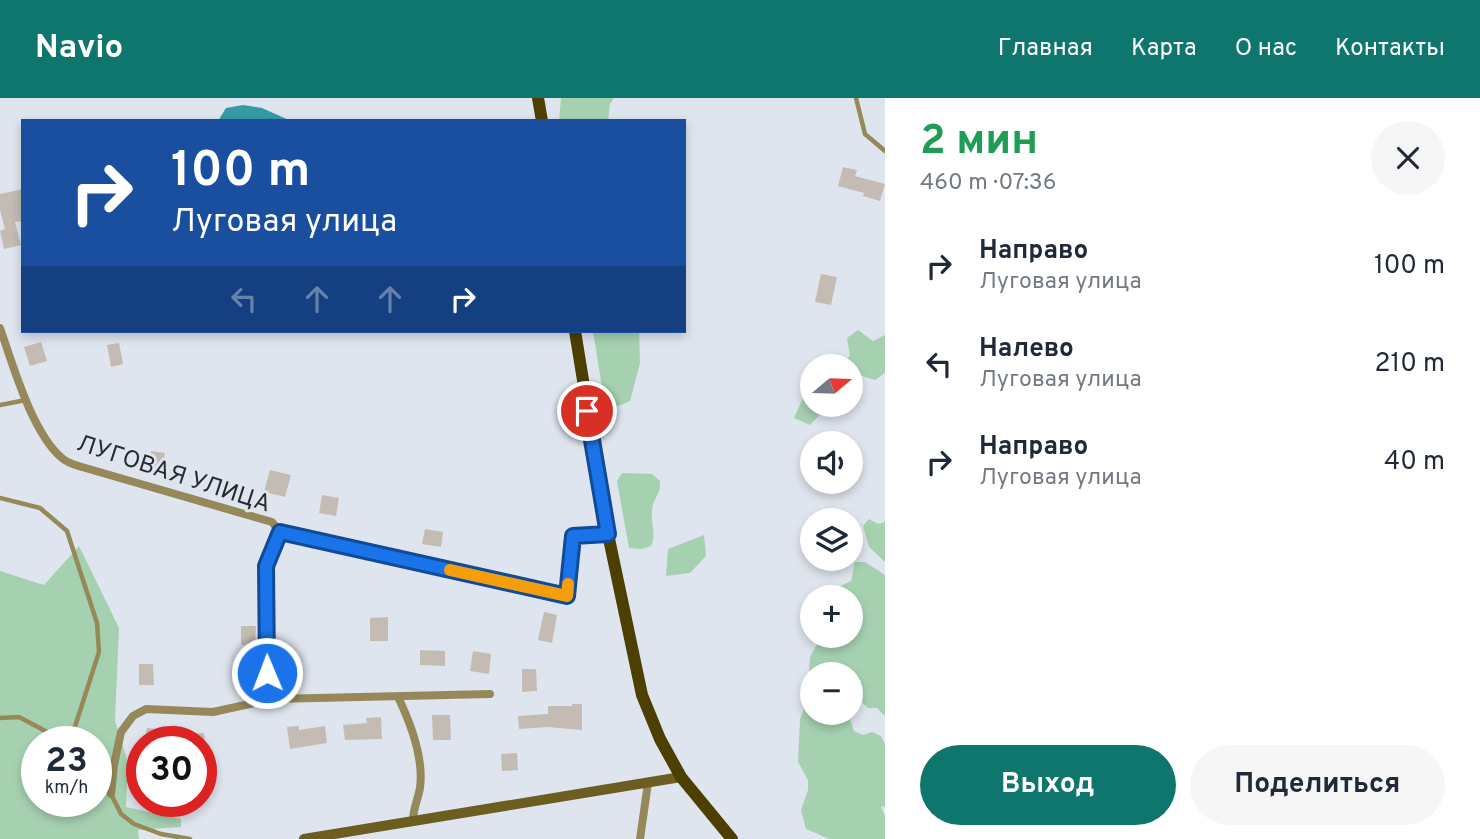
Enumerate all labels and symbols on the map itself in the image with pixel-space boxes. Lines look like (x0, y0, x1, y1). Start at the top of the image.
north arrow (800, 354, 863, 416)
pin (557, 381, 617, 441)
street label: ЛУГОВАЯ УЛИЦА (73, 429, 274, 520)
position arrow (230, 636, 304, 710)
speed limit sign: 30 (126, 726, 217, 817)

